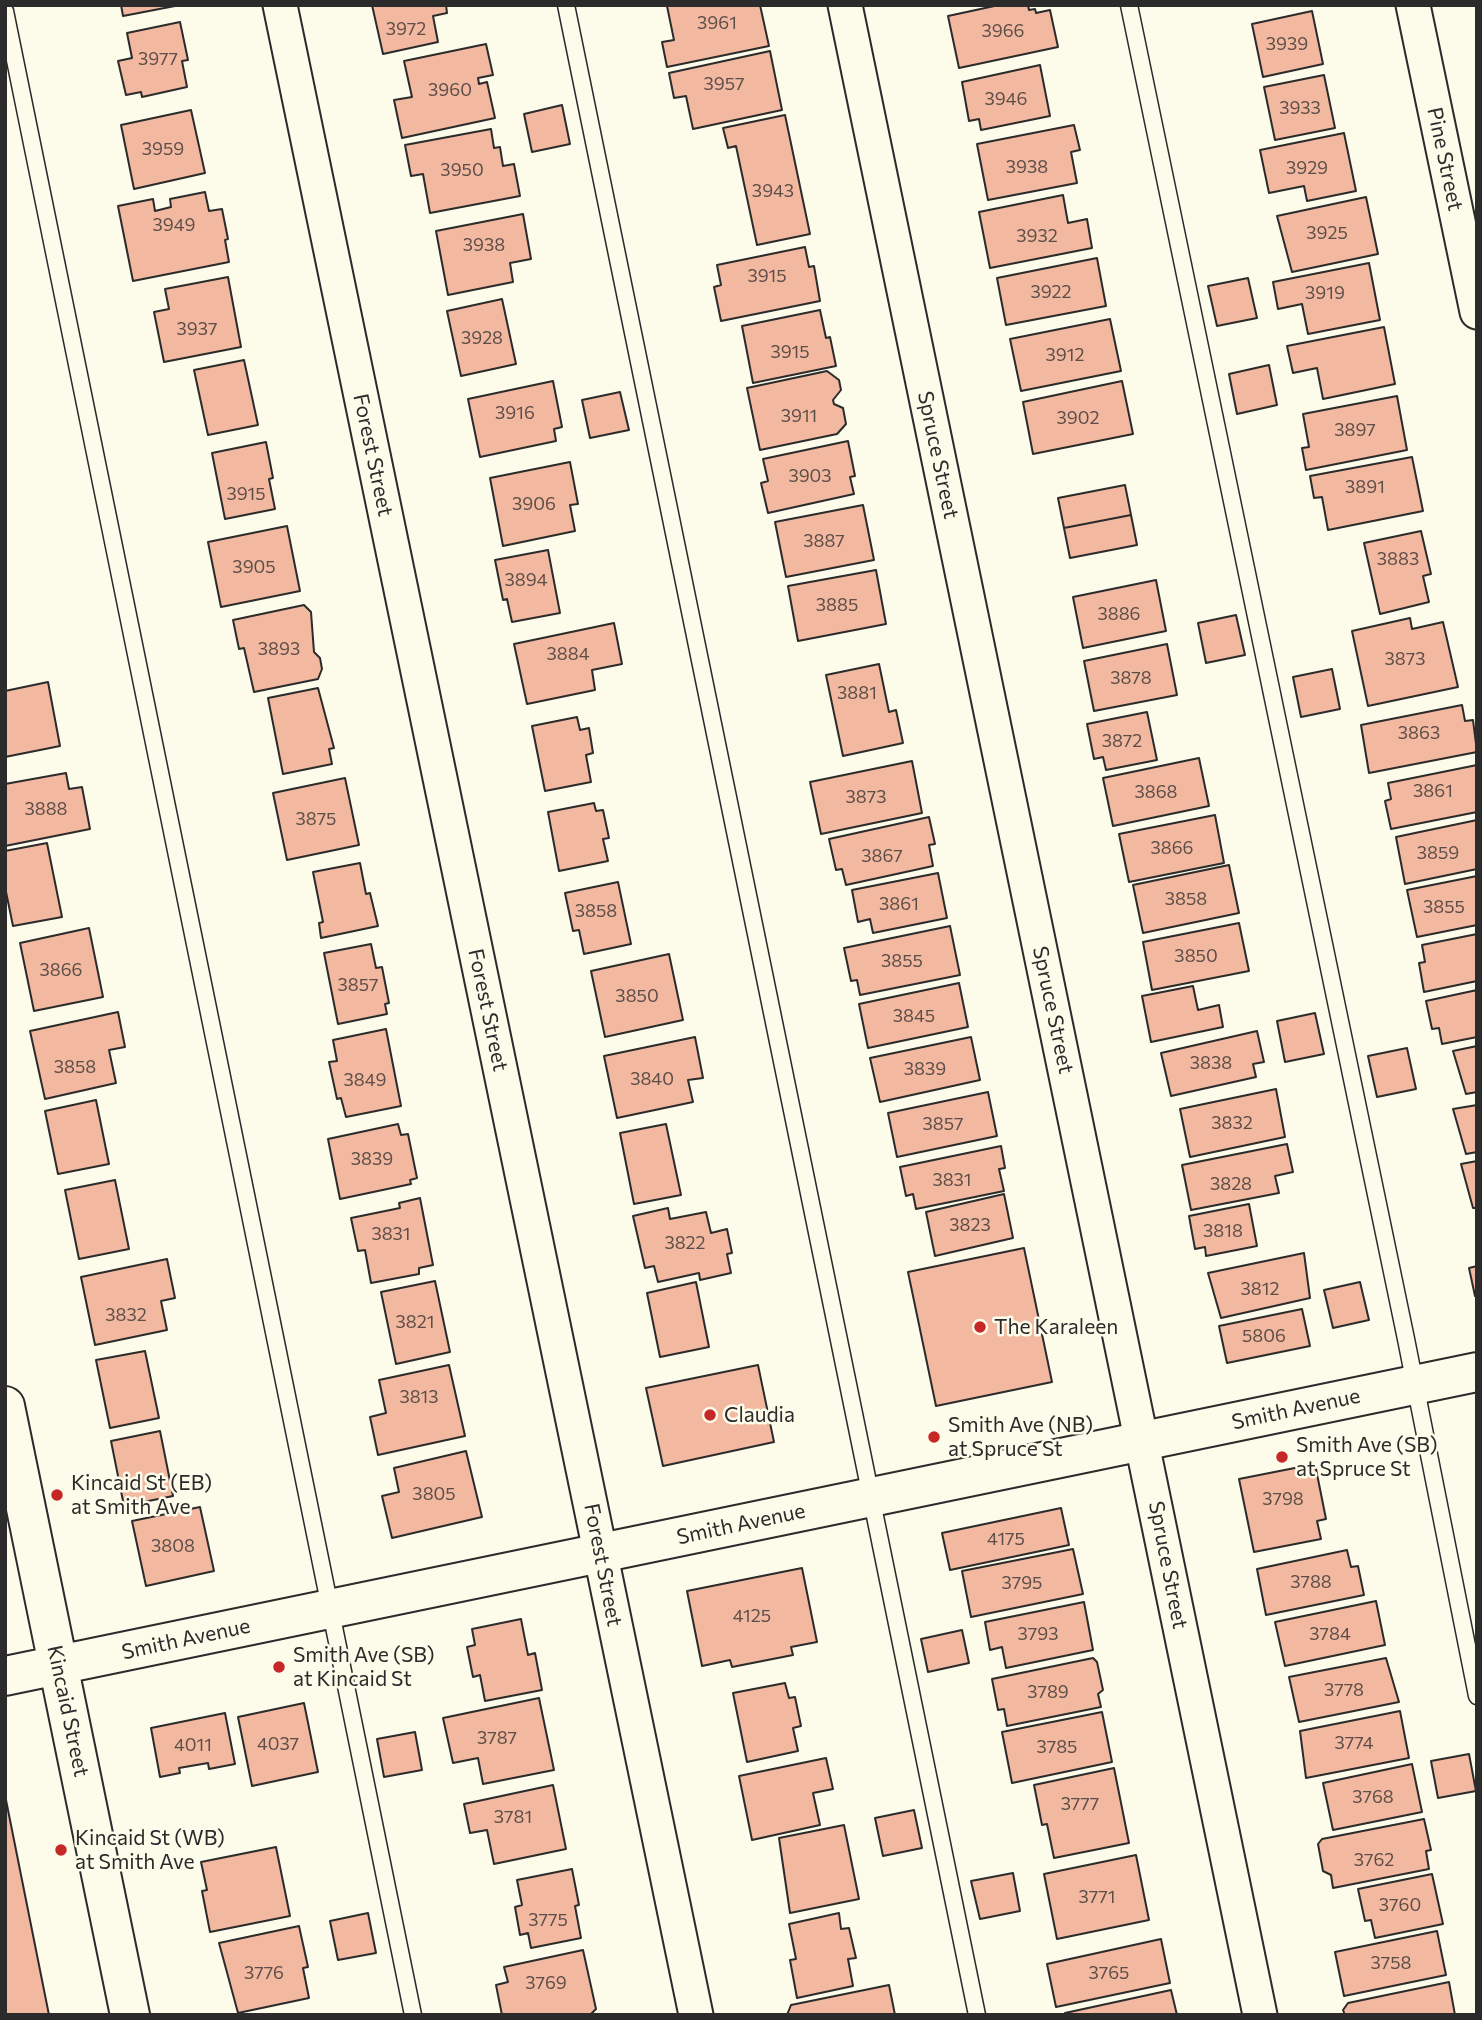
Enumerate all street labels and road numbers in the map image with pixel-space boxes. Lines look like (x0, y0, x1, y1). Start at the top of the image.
street label: Pine Street (1422, 105, 1468, 213)
street label: Spruce Street (912, 389, 964, 521)
street label: Forest Street (348, 391, 398, 519)
street label: Spruce Street (1027, 944, 1079, 1076)
street label: Forest Street (463, 946, 513, 1074)
street label: Smith Avenue (1229, 1383, 1363, 1435)
street label: Smith Avenue (674, 1498, 808, 1550)
street label: Spruce Street (1143, 1499, 1193, 1631)
street label: Forest Street (579, 1501, 627, 1629)
street label: Smith Avenue (119, 1613, 253, 1665)
street label: Kincaid Street (42, 1643, 94, 1779)

